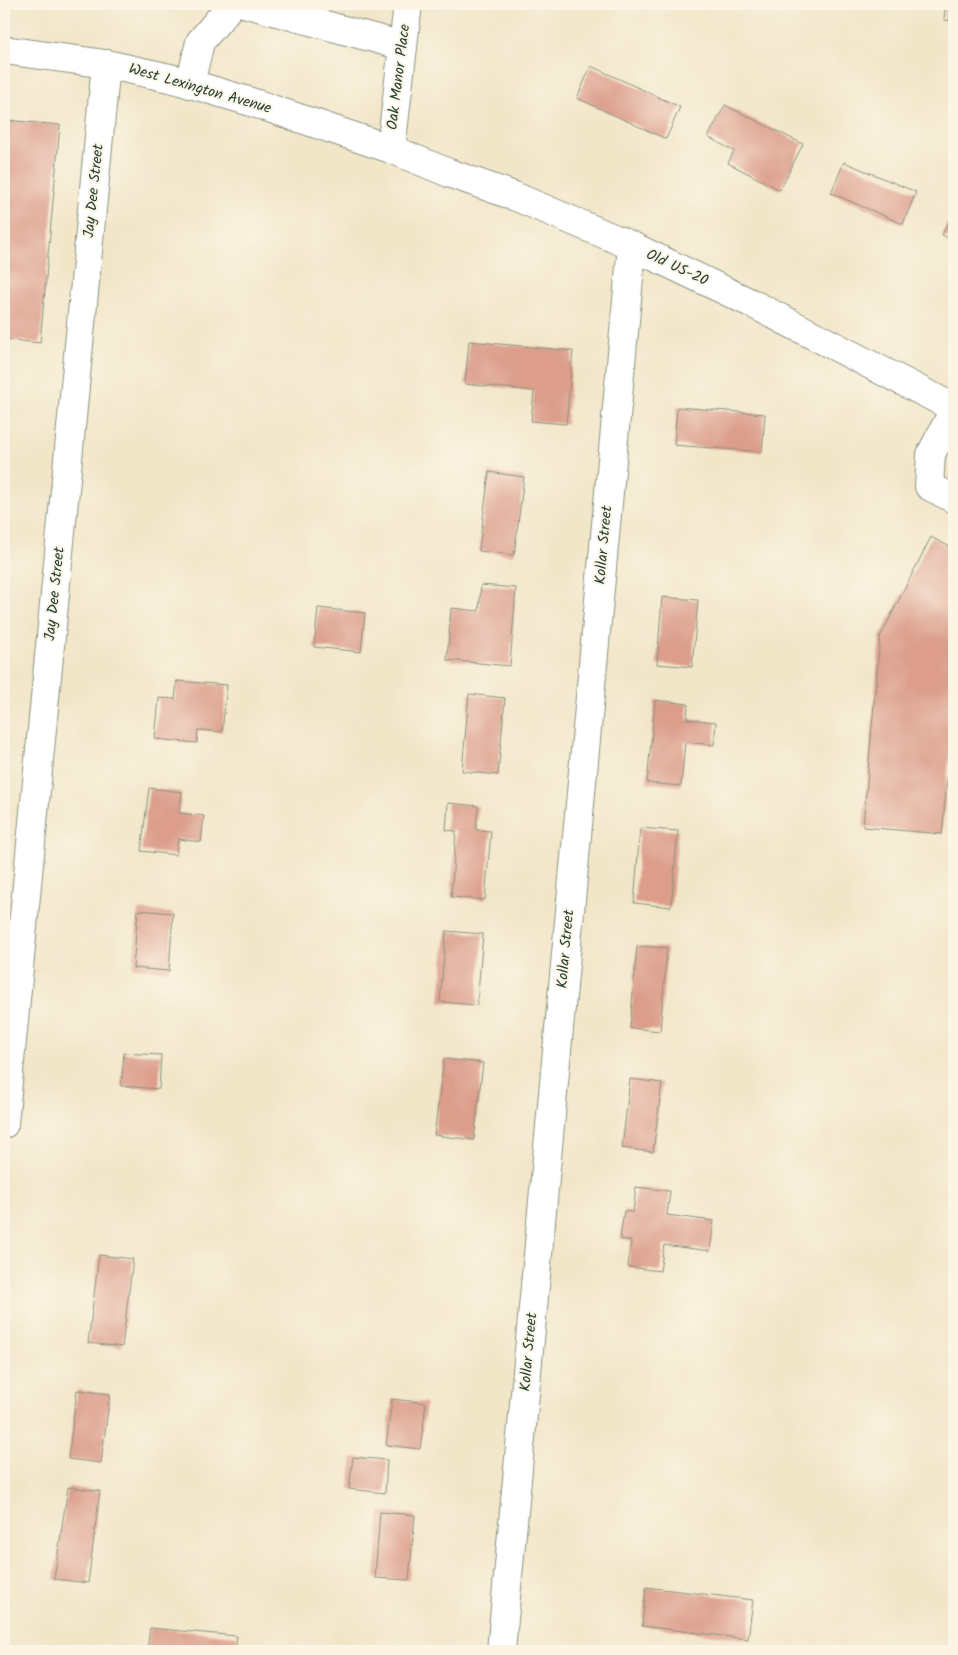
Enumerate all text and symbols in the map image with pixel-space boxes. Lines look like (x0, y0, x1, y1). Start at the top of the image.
street label: Oak Manor Place (381, 23, 417, 131)
street label: West Lexington Avenue (126, 57, 274, 121)
street label: Jay Dee Street (77, 143, 111, 239)
street label: Old US-20 (642, 243, 713, 293)
street label: Kollar Street (589, 504, 619, 585)
street label: Jay Dee Street (38, 546, 72, 642)
street label: Kollar Street (551, 908, 581, 989)
street label: Kollar Street (514, 1311, 544, 1392)

